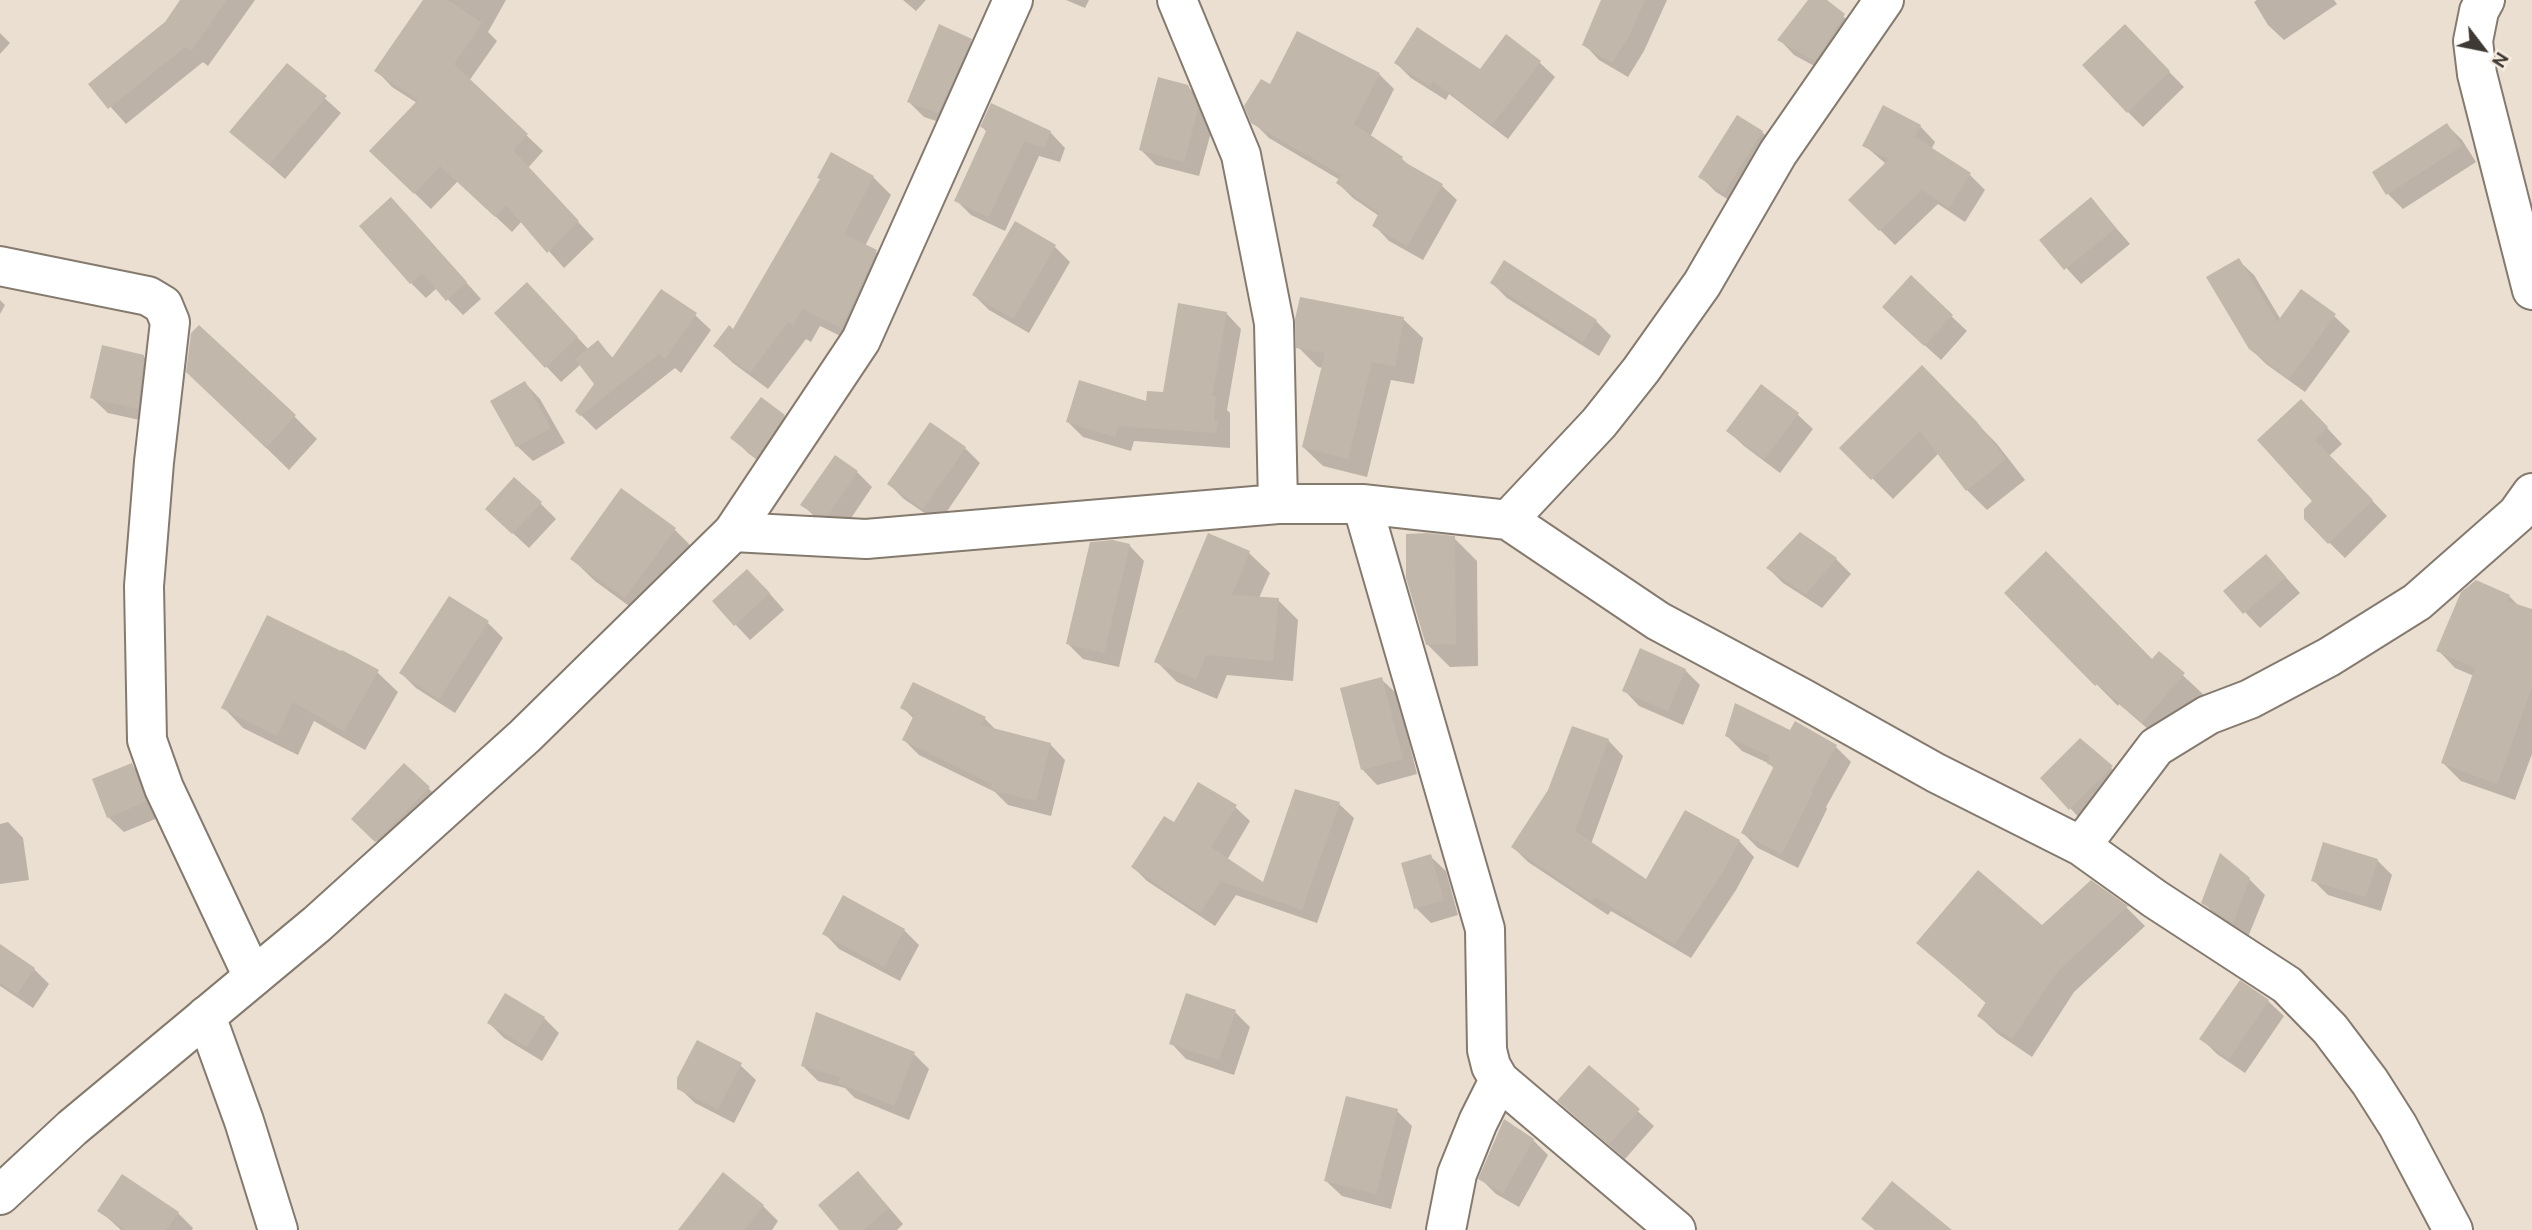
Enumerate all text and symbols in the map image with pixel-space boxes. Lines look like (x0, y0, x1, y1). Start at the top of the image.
north arrow (2448, 14, 2518, 84)
text: N (2488, 48, 2514, 72)

